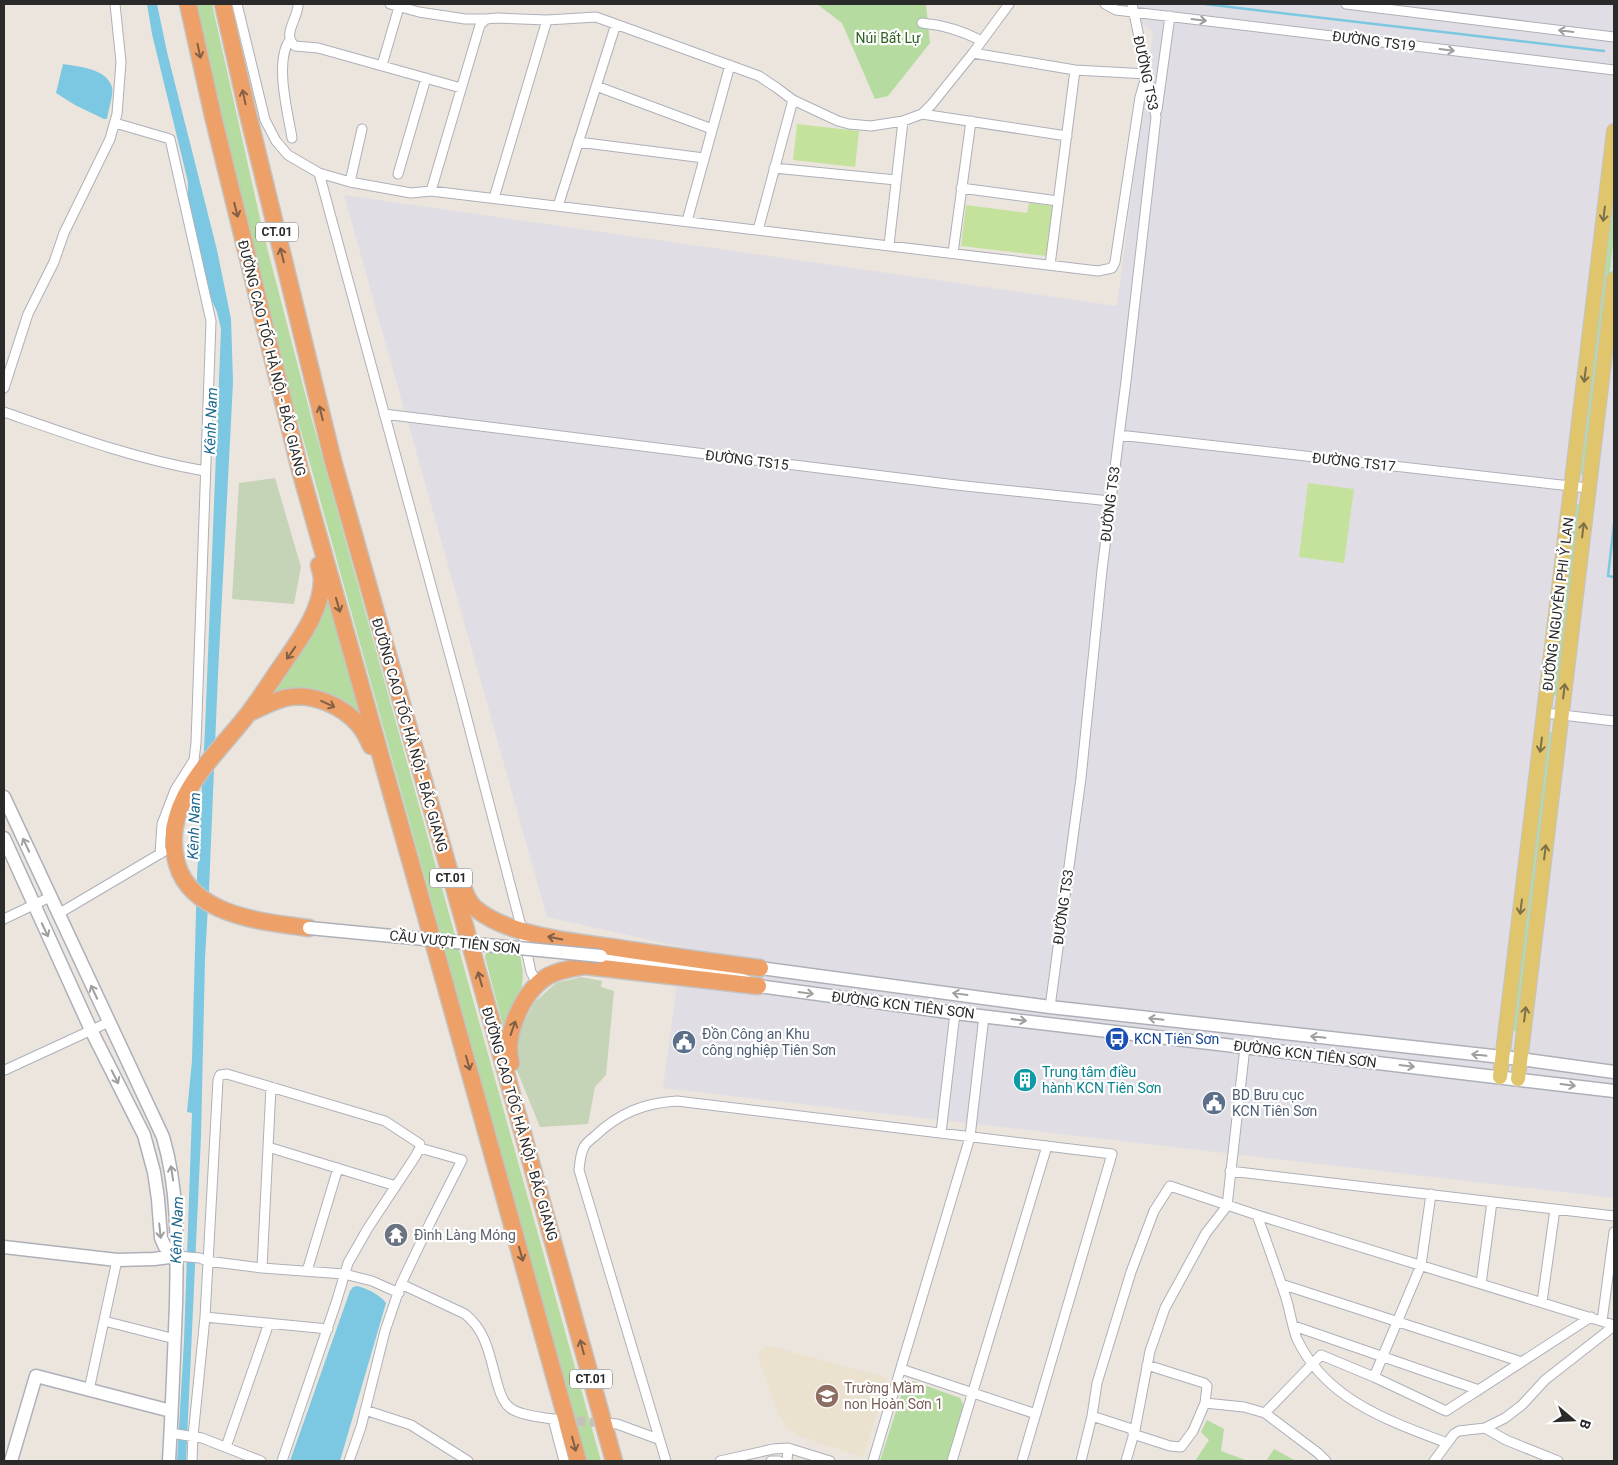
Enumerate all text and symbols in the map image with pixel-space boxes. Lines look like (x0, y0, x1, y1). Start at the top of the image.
one-way arrow (1191, 15, 1207, 25)
one-way arrow (1558, 26, 1574, 36)
street label: ĐƯỜNG TS19 (1331, 27, 1417, 54)
park label: Núi Bất Lự (856, 30, 921, 46)
street label: ĐƯỜNG TS3 (1130, 34, 1163, 112)
one-way arrow (195, 43, 204, 59)
one-way arrow (1439, 45, 1455, 55)
one-way arrow (239, 90, 248, 106)
one-way arrow (232, 201, 241, 217)
one-way arrow (1599, 206, 1609, 222)
road number: CT.01 (256, 222, 298, 242)
street label: ĐƯỜNG CAO TỐC HÀ NỘI - BẮC GIANG (235, 238, 311, 478)
one-way arrow (277, 248, 286, 264)
one-way arrow (1580, 367, 1590, 383)
water label: Kênh Nam (201, 387, 221, 455)
one-way arrow (316, 406, 325, 422)
street label: ĐƯỜNG TS15 (704, 446, 790, 473)
street label: ĐƯỜNG TS17 (1312, 449, 1397, 474)
street label: ĐƯỜNG TS3 (1096, 465, 1123, 543)
street label: ĐƯỜNG NGUYÊN PHI Ỷ LAN (1538, 516, 1577, 692)
one-way arrow (1578, 522, 1588, 538)
one-way arrow (334, 597, 343, 613)
street label: ĐƯỜNG CAO TỐC HÀ NỘI - BẮC GIANG (369, 616, 453, 854)
one-way arrow (286, 646, 296, 660)
one-way arrow (1559, 683, 1569, 699)
one-way arrow (320, 700, 335, 709)
one-way arrow (1536, 737, 1546, 753)
water label: Kênh Nam (184, 792, 204, 860)
one-way arrow (20, 838, 30, 853)
one-way arrow (1540, 845, 1550, 861)
road number: CT.01 (430, 868, 472, 888)
street label: ĐƯỜNG TS3 (1049, 868, 1076, 946)
one-way arrow (1516, 898, 1526, 914)
one-way arrow (41, 922, 51, 937)
street label: CẦU VƯỢT TIÊN SƠN (389, 925, 522, 957)
one-way arrow (548, 933, 564, 942)
one-way arrow (474, 972, 484, 988)
one-way arrow (89, 985, 99, 1000)
street label: ĐƯỜNG KCN TIÊN SƠN (831, 987, 976, 1022)
one-way arrow (798, 988, 814, 998)
one-way arrow (952, 989, 968, 999)
street label: ĐƯỜNG CAO TỐC HÀ NỘI - BẮC GIANG (479, 1005, 563, 1243)
one-way arrow (1520, 1006, 1530, 1022)
one-way arrow (1148, 1014, 1164, 1024)
one-way arrow (1011, 1016, 1027, 1026)
one-way arrow (509, 1021, 518, 1036)
place label: Đồn Công an Khu công nghiệp Tiên Sơn (702, 1026, 836, 1058)
bus stop icon: KCN Tiên Sơn (1104, 1026, 1130, 1052)
public building icon: Đồn Công an Khu công nghiệp Tiên Sơn (671, 1029, 697, 1055)
place label: KCN Tiên Sơn (1134, 1031, 1219, 1047)
one-way arrow (1310, 1032, 1326, 1042)
street label: ĐƯỜNG KCN TIÊN SƠN (1233, 1036, 1378, 1071)
one-way arrow (1471, 1050, 1487, 1060)
one-way arrow (463, 1055, 473, 1071)
one-way arrow (1398, 1061, 1414, 1071)
place label: Trung tâm điều hành KCN Tiên Sơn (1042, 1064, 1162, 1096)
building icon: Trung tâm điều hành KCN Tiên Sơn (1012, 1067, 1038, 1093)
one-way arrow (111, 1069, 120, 1084)
one-way arrow (1560, 1080, 1576, 1090)
place label: BD Bưu cục KCN Tiên Sơn (1232, 1087, 1317, 1119)
public building icon: BD Bưu cục KCN Tiên Sơn (1201, 1090, 1227, 1116)
one-way arrow (166, 1165, 176, 1181)
water label: Kênh Nam (167, 1196, 187, 1264)
one-way arrow (155, 1222, 165, 1238)
temple icon: Đình Làng Móng (383, 1222, 409, 1248)
place label: Đình Làng Móng (414, 1227, 516, 1243)
one-way arrow (517, 1245, 526, 1261)
one-way arrow (577, 1339, 587, 1355)
road number: CT.01 (570, 1370, 612, 1388)
place label: Trường Mầm non Hoàn Sơn 1 (844, 1380, 943, 1412)
school or university icon: Trường Mầm non Hoàn Sơn 1 (814, 1383, 840, 1409)
north arrow (1548, 1395, 1598, 1445)
text: B (1576, 1417, 1594, 1431)
one-way arrow (569, 1436, 579, 1452)

